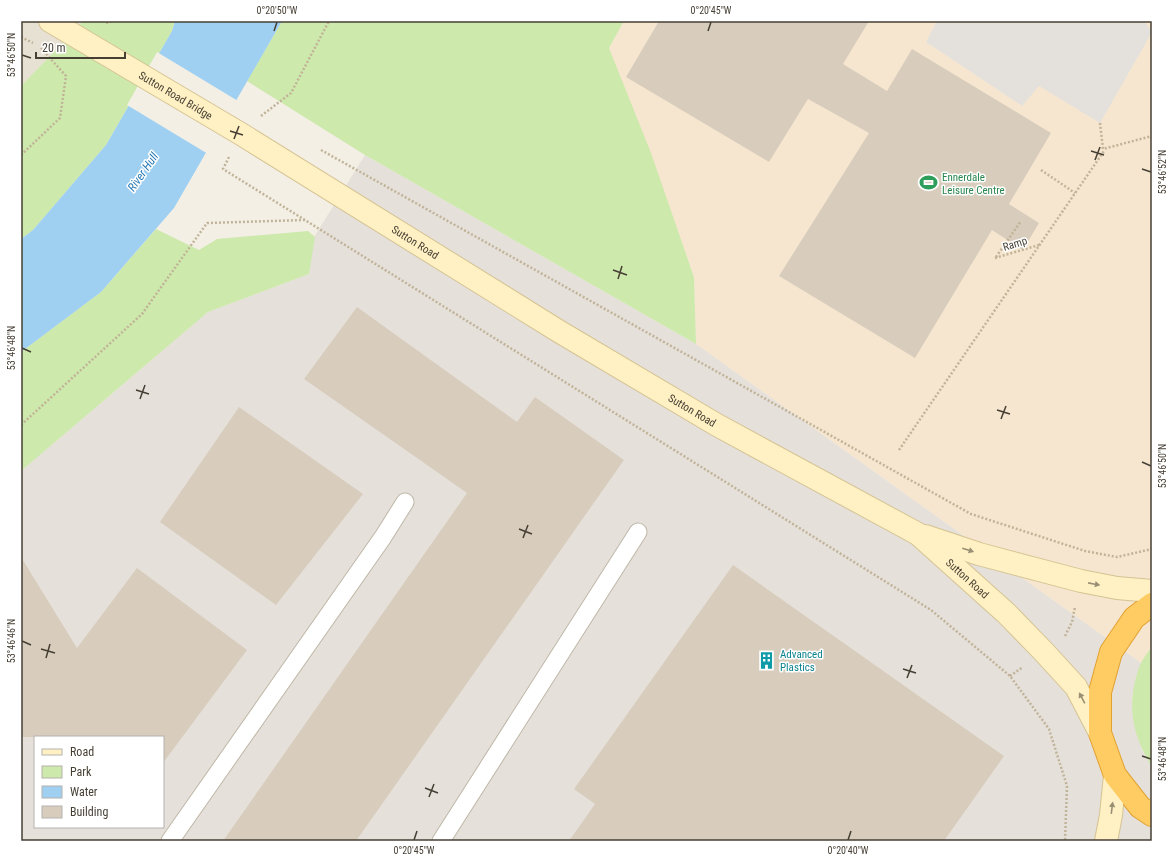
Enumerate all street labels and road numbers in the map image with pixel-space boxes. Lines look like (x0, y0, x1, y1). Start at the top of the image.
street label: Sutton Road Bridge (136, 68, 215, 122)
street label: Sutton Road (389, 223, 441, 262)
street label: Ramp (1001, 234, 1029, 254)
street label: Sutton Road (666, 391, 718, 429)
street label: Sutton Road (943, 556, 992, 601)

